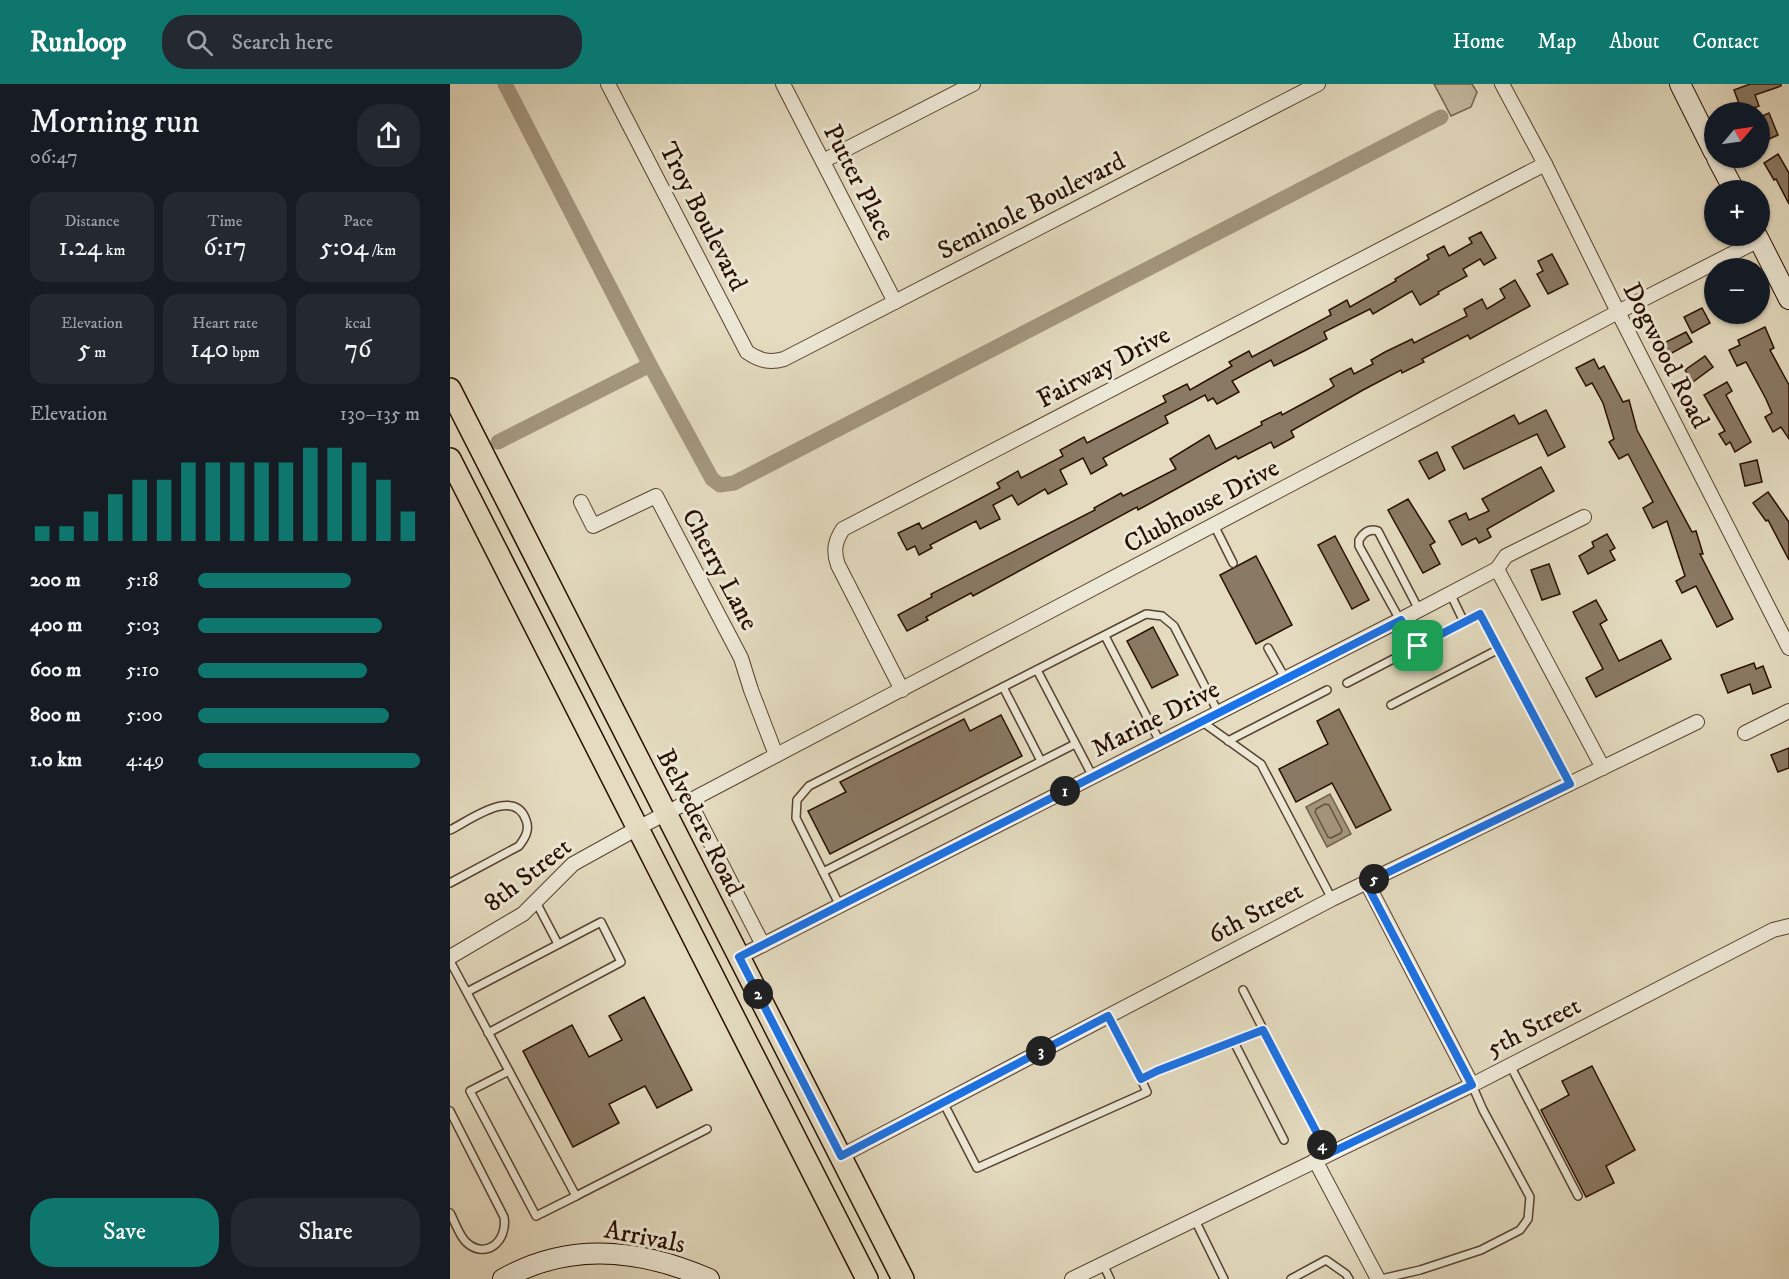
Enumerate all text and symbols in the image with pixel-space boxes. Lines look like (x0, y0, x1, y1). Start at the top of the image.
search box (162, 15, 582, 69)
text: Runloop (30, 25, 126, 60)
icon: search (183, 26, 216, 59)
text: Search here (231, 29, 333, 56)
text: Home (1453, 29, 1505, 55)
text: Map (1538, 29, 1576, 55)
text: About (1609, 29, 1660, 55)
text: Contact (1693, 29, 1759, 55)
text: Morning run (30, 102, 199, 143)
north arrow (1704, 102, 1770, 168)
map controls (1704, 102, 1770, 324)
button: share (357, 104, 420, 167)
street label: Putter Place (815, 119, 902, 246)
street label: Troy Boulevard (651, 137, 754, 297)
text: 06:47 (30, 145, 78, 170)
street label: Seminole Boulevard (932, 145, 1131, 268)
button: + (1704, 180, 1770, 246)
text: Distance (64, 211, 120, 231)
text: Time (208, 211, 242, 231)
text: Pace (343, 211, 373, 231)
text: 1.24 (59, 231, 102, 264)
text: 6:17 (203, 231, 247, 264)
text: 5:04 (320, 231, 368, 264)
text: km (102, 240, 125, 260)
text: /km (368, 240, 396, 260)
button: − (1704, 258, 1770, 324)
street label: Dogwood Road (1615, 277, 1717, 434)
text: Elevation (61, 313, 123, 333)
text: Heart rate (192, 313, 258, 333)
text: kcal (345, 313, 371, 333)
street label: Fairway Drive (1031, 318, 1176, 416)
text: 5 (78, 333, 91, 366)
text: 140 (190, 333, 229, 366)
text: 76 (344, 333, 372, 366)
text: m (91, 342, 106, 362)
text: bpm (229, 342, 260, 362)
text: Elevation (30, 402, 107, 427)
text: 130–135 m (340, 402, 420, 427)
street label: Clubhouse Drive (1118, 452, 1285, 561)
street label: Cherry Lane (674, 503, 765, 636)
text: 200 m (30, 568, 81, 593)
text: 5:18 (126, 568, 159, 593)
text: 400 m (30, 613, 82, 638)
text: 5:03 (126, 613, 159, 638)
pin (1392, 620, 1443, 671)
icon: arrive (1401, 629, 1434, 662)
text: 600 m (30, 658, 81, 683)
text: 5:10 (126, 658, 159, 683)
street label: Marine Drive (1086, 673, 1225, 766)
text: 800 m (30, 703, 81, 728)
text: 5:00 (126, 703, 163, 728)
street label: Belvedere Road (649, 744, 751, 902)
text: 1.0 km (30, 748, 82, 773)
text: 4:49 (126, 748, 164, 773)
pin: 1 (1050, 776, 1080, 806)
text: 1 (1062, 781, 1068, 801)
street label: 8th Street (478, 831, 578, 920)
pin: 5 (1359, 864, 1389, 894)
text: 5 (1370, 869, 1378, 889)
street label: 6th Street (1203, 875, 1309, 952)
pin: 2 (743, 979, 773, 1009)
text: 2 (754, 984, 762, 1004)
street label: 5th Street (1481, 989, 1587, 1065)
pin: 3 (1026, 1036, 1056, 1066)
text: 3 (1038, 1041, 1044, 1061)
pin: 4 (1307, 1130, 1337, 1160)
text: 4 (1317, 1135, 1327, 1155)
button: Save (30, 1198, 219, 1267)
button: Share (231, 1198, 420, 1267)
street label: Arrivals (602, 1213, 688, 1261)

